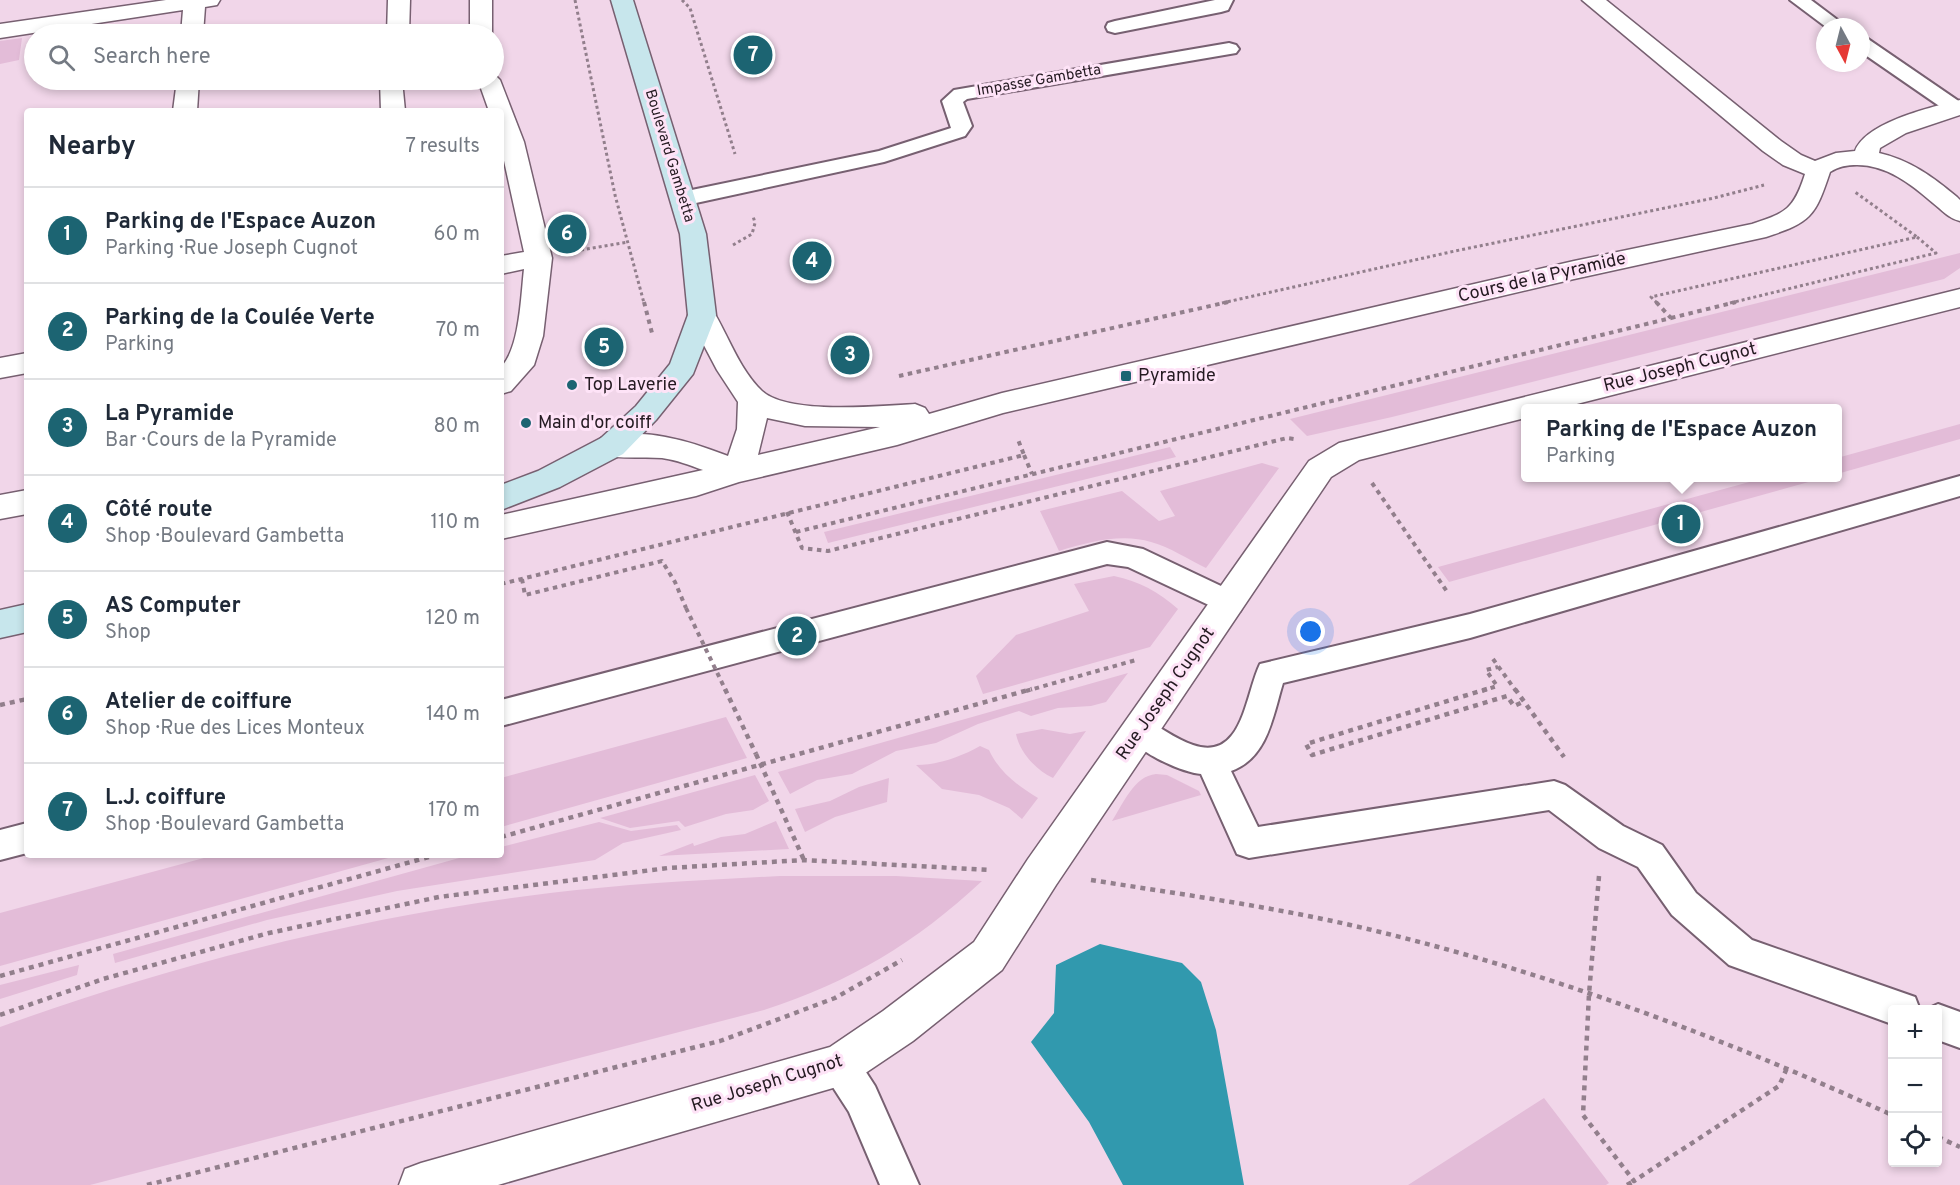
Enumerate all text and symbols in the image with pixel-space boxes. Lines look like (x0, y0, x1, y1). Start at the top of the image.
north arrow (1816, 18, 1870, 72)
search box (24, 24, 504, 90)
pin: 7 (734, 32, 772, 78)
icon: search (45, 41, 78, 74)
text: Search here (93, 44, 211, 71)
street label: Impasse Gambetta (975, 61, 1103, 101)
street label: Boulevard Gambetta (640, 87, 698, 225)
text: Nearby (48, 131, 136, 164)
text: 7 results (405, 134, 480, 160)
text: Parking de l'Espace Auzon (105, 209, 376, 236)
pin: 6 (548, 212, 586, 256)
text: 1 (64, 222, 72, 248)
text: 60 m (434, 222, 480, 248)
text: Parking · Rue Joseph Cugnot (105, 236, 358, 262)
pin: 4 (792, 238, 832, 284)
street label: Cours de la Pyramide (1456, 247, 1628, 309)
text: Parking de la Coulée Verte (105, 305, 375, 332)
text: 2 (61, 318, 74, 344)
text: 70 m (436, 318, 480, 344)
pin: 5 (584, 324, 624, 370)
text: Parking (105, 332, 174, 358)
pin: 3 (830, 332, 870, 378)
street label: Rue Joseph Cugnot (1601, 338, 1759, 398)
place label: Pyramide (1138, 365, 1216, 388)
marker: Pyramide (1119, 369, 1133, 383)
place label: Top Laverie (584, 374, 677, 397)
marker: Top Laverie (565, 378, 579, 392)
text: La Pyramide (105, 401, 234, 428)
popup (1521, 404, 1842, 482)
place label: Main d'or coiff (538, 412, 651, 435)
text: 3 (62, 414, 74, 440)
text: 80 m (434, 414, 480, 440)
marker: Main d'or coiff (519, 416, 533, 430)
text: Parking de l'Espace Auzon (1546, 417, 1817, 444)
text: Bar · Cours de la Pyramide (105, 428, 337, 454)
text: Parking (1546, 444, 1615, 470)
text: Côté route (105, 497, 212, 524)
pin: 1 (1662, 502, 1700, 546)
text: 4 (61, 510, 74, 536)
text: 110 m (431, 510, 480, 536)
text: Shop · Boulevard Gambetta (105, 524, 344, 550)
text: AS Computer (105, 593, 241, 620)
text: 5 (61, 606, 74, 632)
text: 120 m (426, 606, 480, 632)
pin: 2 (778, 614, 816, 658)
your location (1296, 617, 1325, 646)
text: Shop (105, 620, 151, 646)
street label: Rue Joseph Cugnot (1112, 623, 1220, 765)
text: Atelier de coiffure (105, 689, 292, 716)
text: 6 (61, 702, 74, 728)
text: 140 m (426, 702, 480, 728)
text: Shop · Rue des Lices Monteux (105, 716, 365, 742)
text: L.J. coiffure (105, 785, 226, 812)
text: 7 (62, 798, 73, 824)
text: 170 m (428, 798, 480, 824)
text: Shop · Boulevard Gambetta (105, 812, 344, 838)
map controls (1888, 1005, 1942, 1167)
button: + (1888, 1005, 1942, 1059)
street label: Rue Joseph Cugnot (689, 1050, 845, 1118)
button: − (1888, 1059, 1942, 1113)
button: locate (1888, 1113, 1942, 1167)

